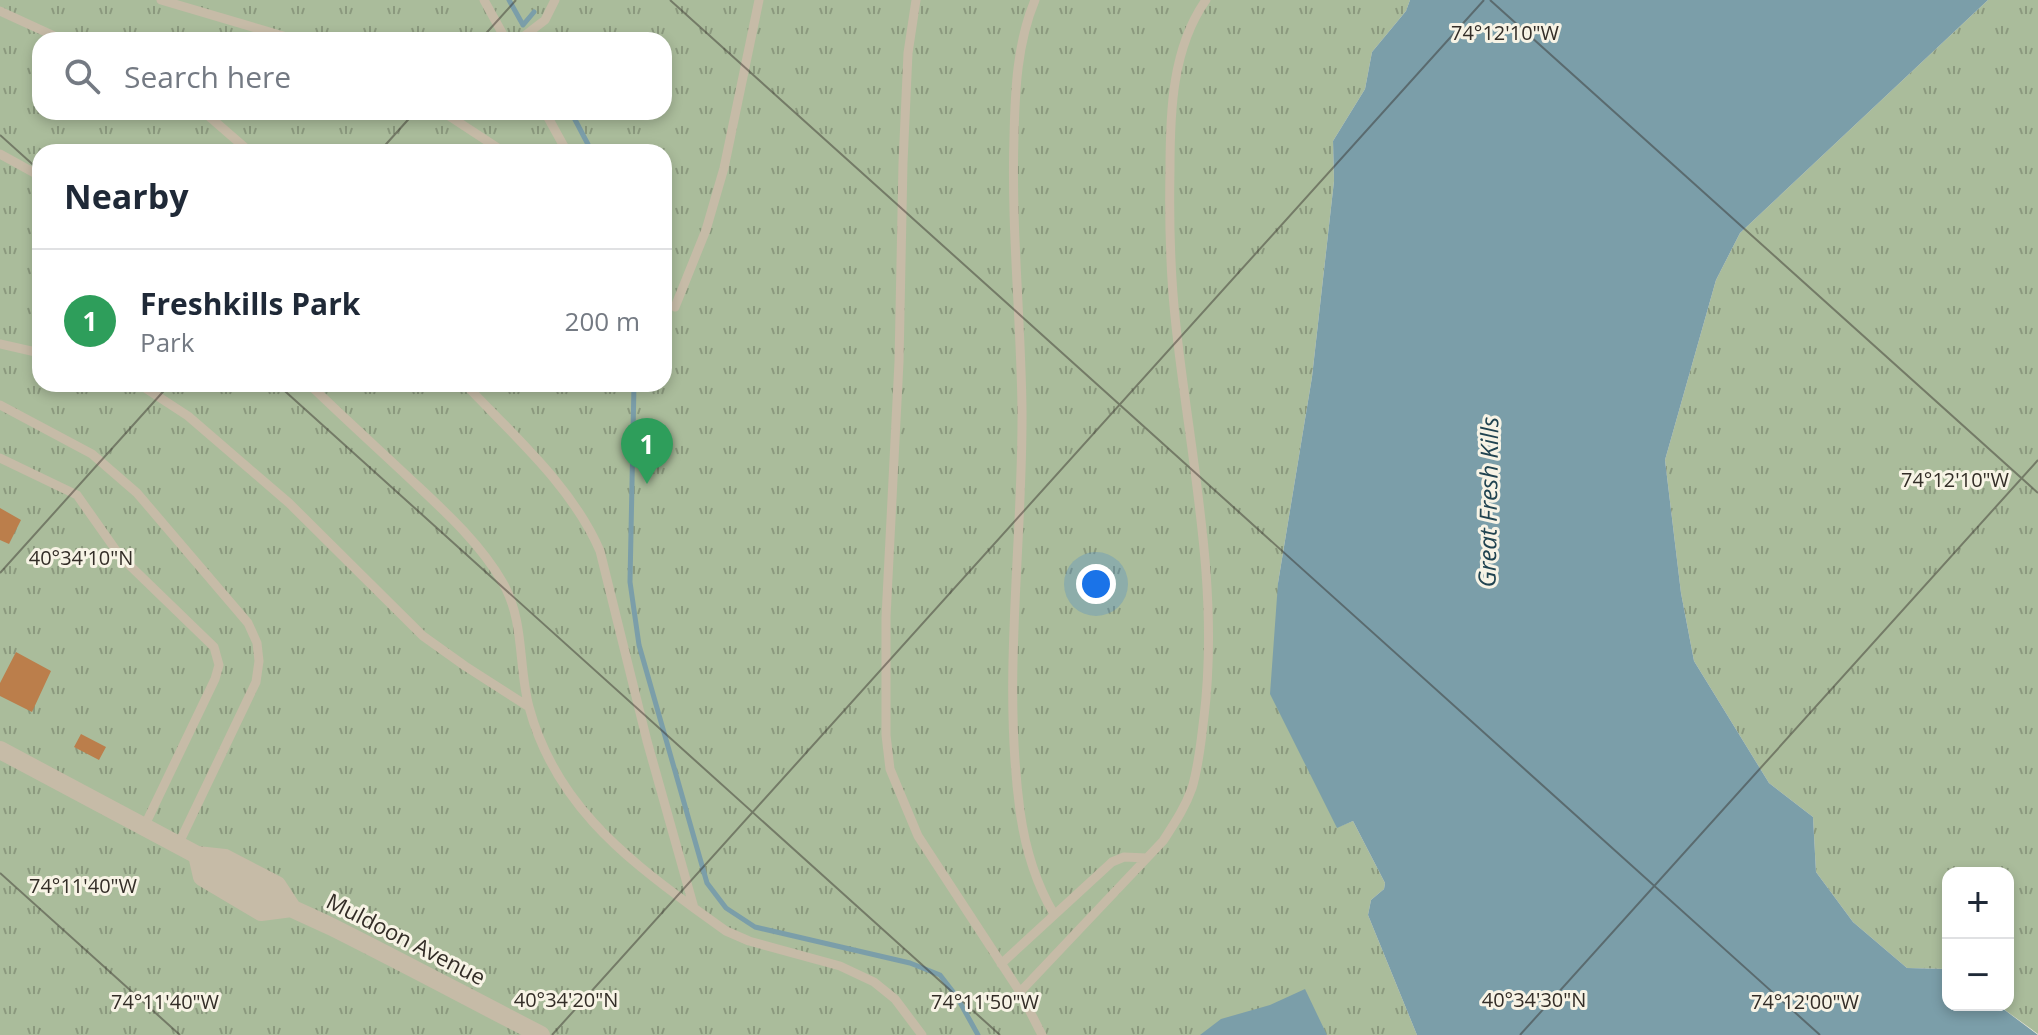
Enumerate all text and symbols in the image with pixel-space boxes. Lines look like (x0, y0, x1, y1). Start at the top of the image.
text: 74°12'10"W (1451, 19, 1560, 46)
search box (32, 32, 672, 120)
icon: search (60, 54, 104, 98)
text: Search here (124, 56, 291, 97)
text: Nearby (64, 173, 189, 219)
text: Freshkills Park (140, 283, 360, 324)
text: 1 (83, 303, 97, 339)
text: 200 m (565, 303, 640, 339)
text: Park (140, 324, 194, 360)
water label: Great Fresh Kills (1470, 416, 1505, 588)
pin: 1 (621, 418, 673, 484)
text: 74°12'10"W (1901, 466, 2010, 493)
text: 40°34'10"N (29, 544, 133, 571)
your location (1076, 564, 1116, 604)
map controls (1942, 867, 2014, 1011)
button: + (1942, 867, 2014, 939)
text: 74°11'40"W (29, 872, 138, 899)
street label: Muldoon Avenue (322, 885, 491, 991)
button: − (1942, 939, 2014, 1011)
text: 40°34'20"N (514, 986, 618, 1013)
text: 40°34'30"N (1482, 986, 1586, 1013)
text: 74°11'40"W (111, 988, 220, 1015)
text: 74°11'50"W (931, 988, 1040, 1015)
text: 74°12'00"W (1751, 988, 1860, 1015)

